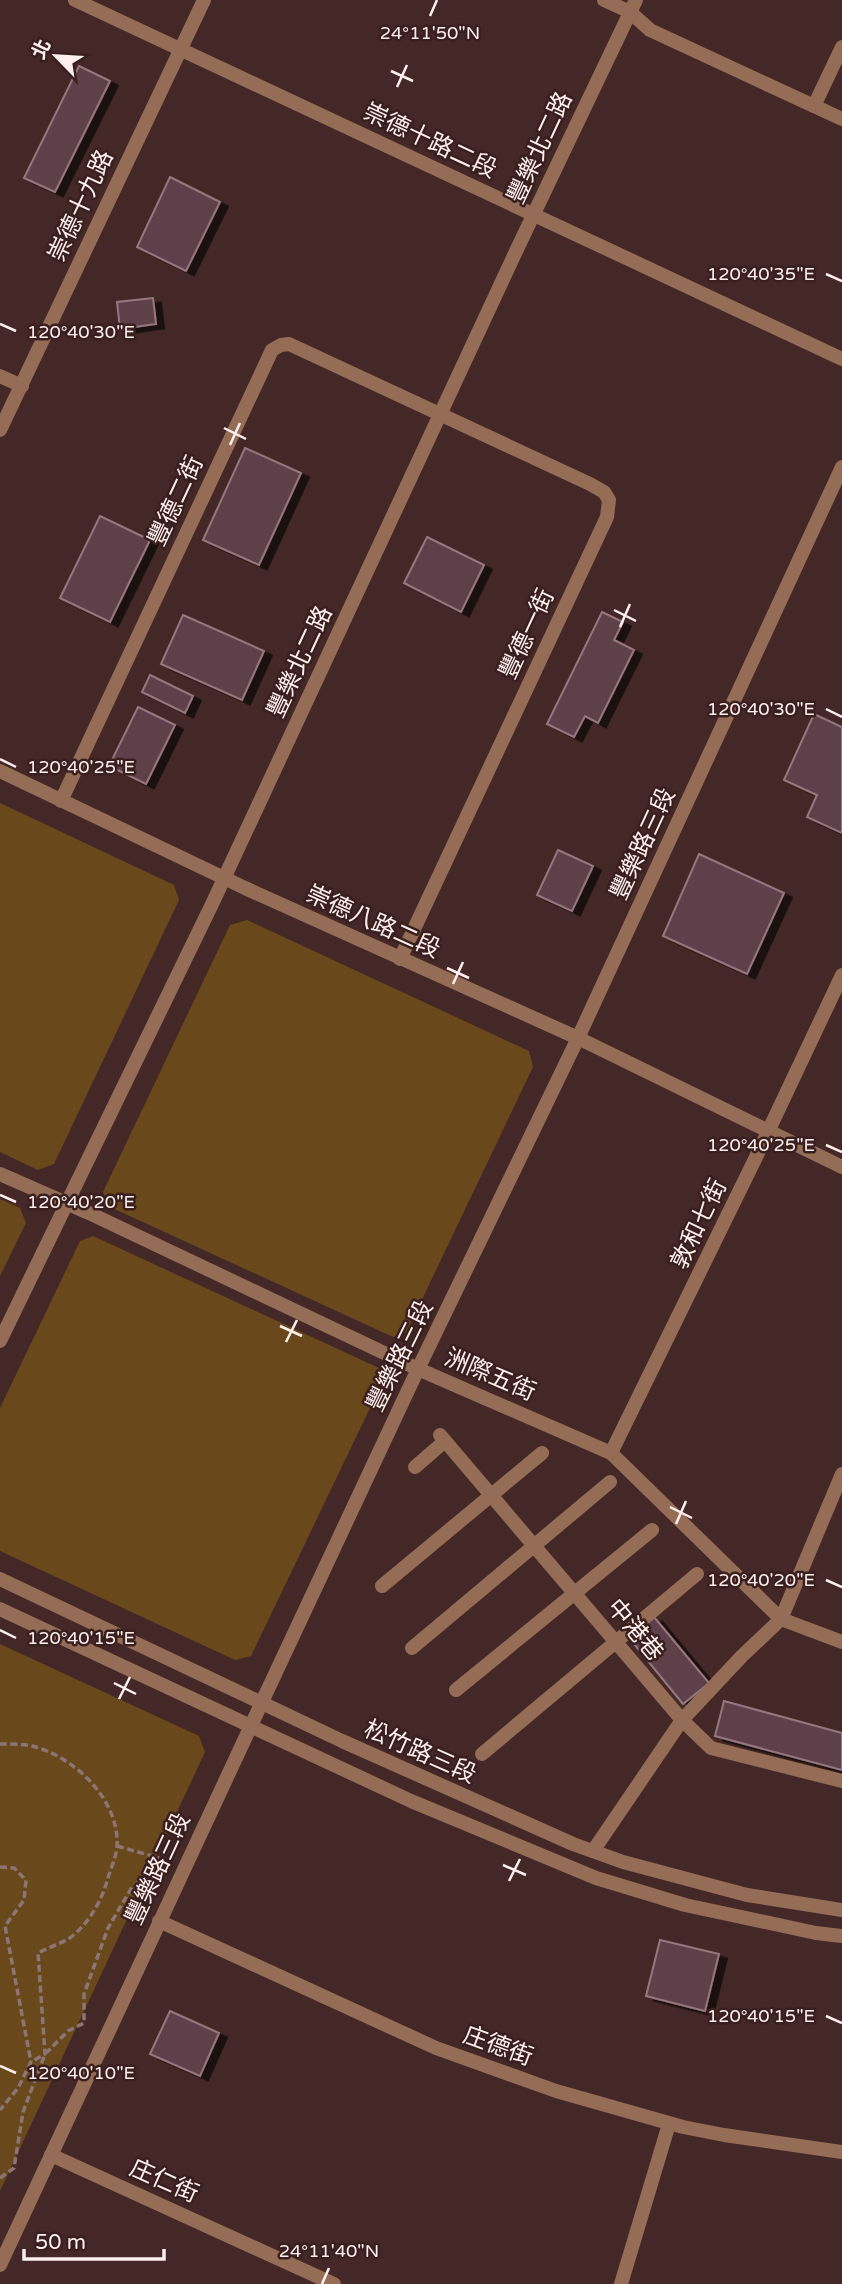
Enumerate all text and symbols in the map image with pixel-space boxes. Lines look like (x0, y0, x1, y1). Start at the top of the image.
north arrow (21, 21, 91, 91)
text: 24°11'50"N (380, 22, 480, 44)
text: 北 (28, 36, 55, 63)
street label: 豐樂北二路 (502, 87, 578, 209)
street label: 崇德十路二段 (359, 97, 501, 185)
street label: 崇德十九路 (43, 145, 119, 267)
text: 120°40'35"E (707, 263, 815, 285)
text: 120°40'30"E (27, 321, 135, 343)
street label: 豐德二街 (143, 451, 209, 551)
street label: 豐德一街 (494, 584, 560, 684)
street label: 豐樂北二路 (262, 601, 338, 723)
text: 120°40'30"E (707, 698, 815, 720)
text: 120°40'25"E (27, 756, 135, 778)
street label: 豐樂路三段 (605, 783, 681, 905)
street label: 崇德八路二段 (301, 879, 445, 965)
text: 120°40'25"E (707, 1134, 815, 1156)
street label: 敦和七街 (665, 1175, 733, 1273)
text: 120°40'20"E (27, 1191, 135, 1213)
street label: 豐樂路三段 (361, 1296, 439, 1416)
street label: 洲際五街 (440, 1343, 540, 1407)
text: 120°40'20"E (707, 1569, 815, 1591)
street label: 中港巷 (601, 1593, 669, 1667)
text: 120°40'15"E (27, 1627, 135, 1649)
street label: 松竹路三段 (359, 1714, 481, 1790)
street label: 豐樂路三段 (120, 1808, 196, 1930)
text: 120°40'15"E (707, 2005, 815, 2027)
street label: 庄德街 (459, 2020, 537, 2072)
text: 120°40'10"E (27, 2062, 135, 2084)
street label: 庄仁街 (125, 2153, 203, 2209)
scale bar (24, 2218, 164, 2262)
text: 50 m (35, 2230, 86, 2255)
text: 24°11'40"N (279, 2240, 379, 2262)

